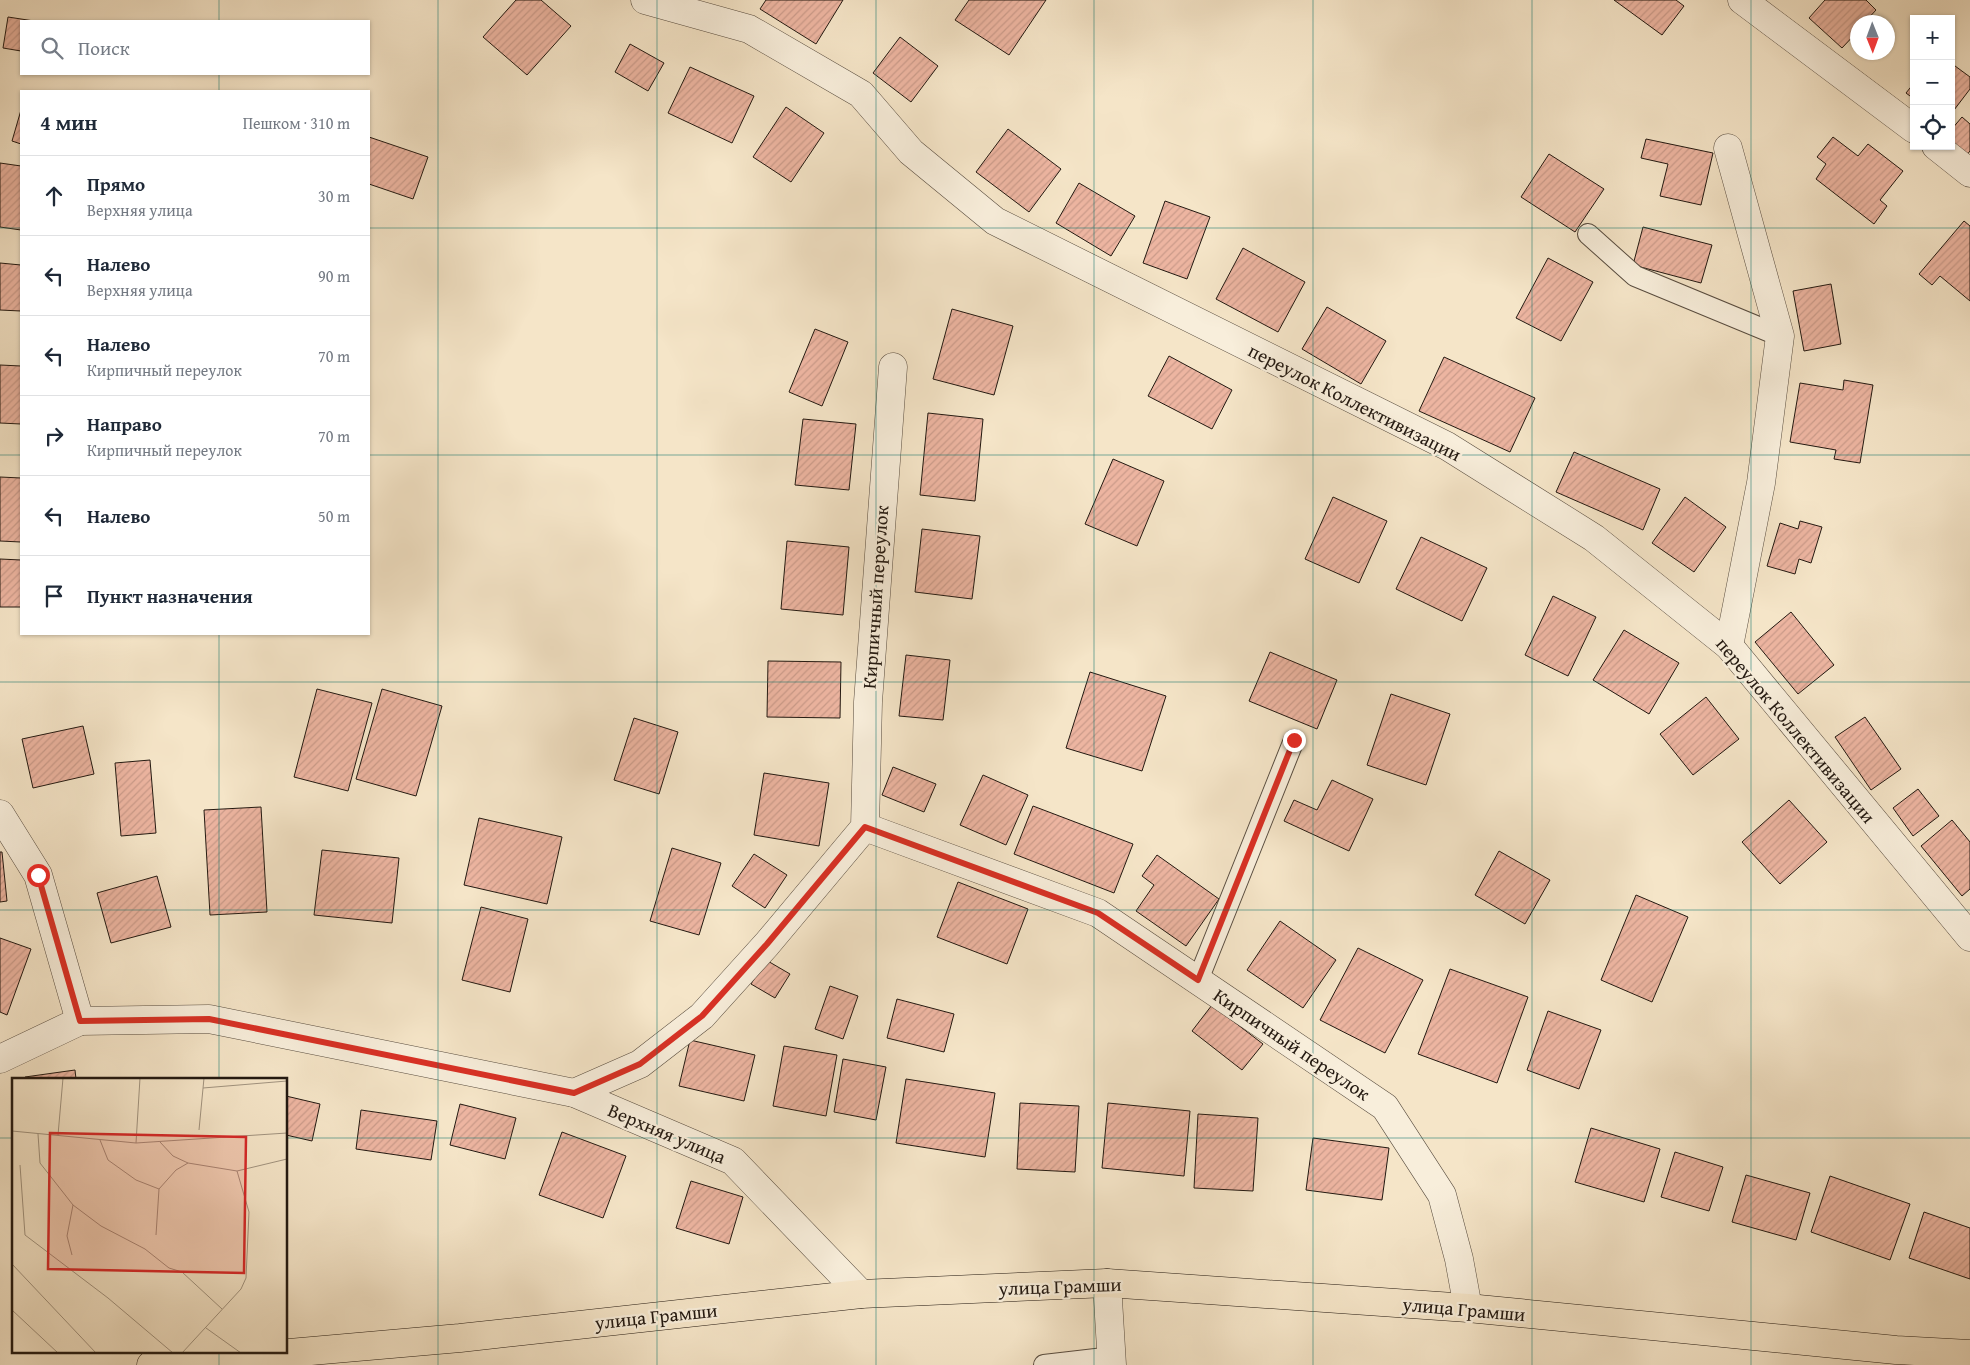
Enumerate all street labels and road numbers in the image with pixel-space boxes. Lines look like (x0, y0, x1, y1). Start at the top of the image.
street label: переулок Коллективизации (1244, 336, 1466, 468)
street label: Кирпичный переулок (855, 504, 895, 690)
street label: переулок Коллективизации (1710, 631, 1882, 829)
street label: Кирпичный переулок (1208, 981, 1376, 1107)
street label: Верхняя улица (604, 1096, 730, 1170)
street label: улица Грамши (997, 1270, 1122, 1302)
street label: улица Грамши (1400, 1290, 1527, 1328)
street label: улица Грамши (592, 1296, 719, 1336)

